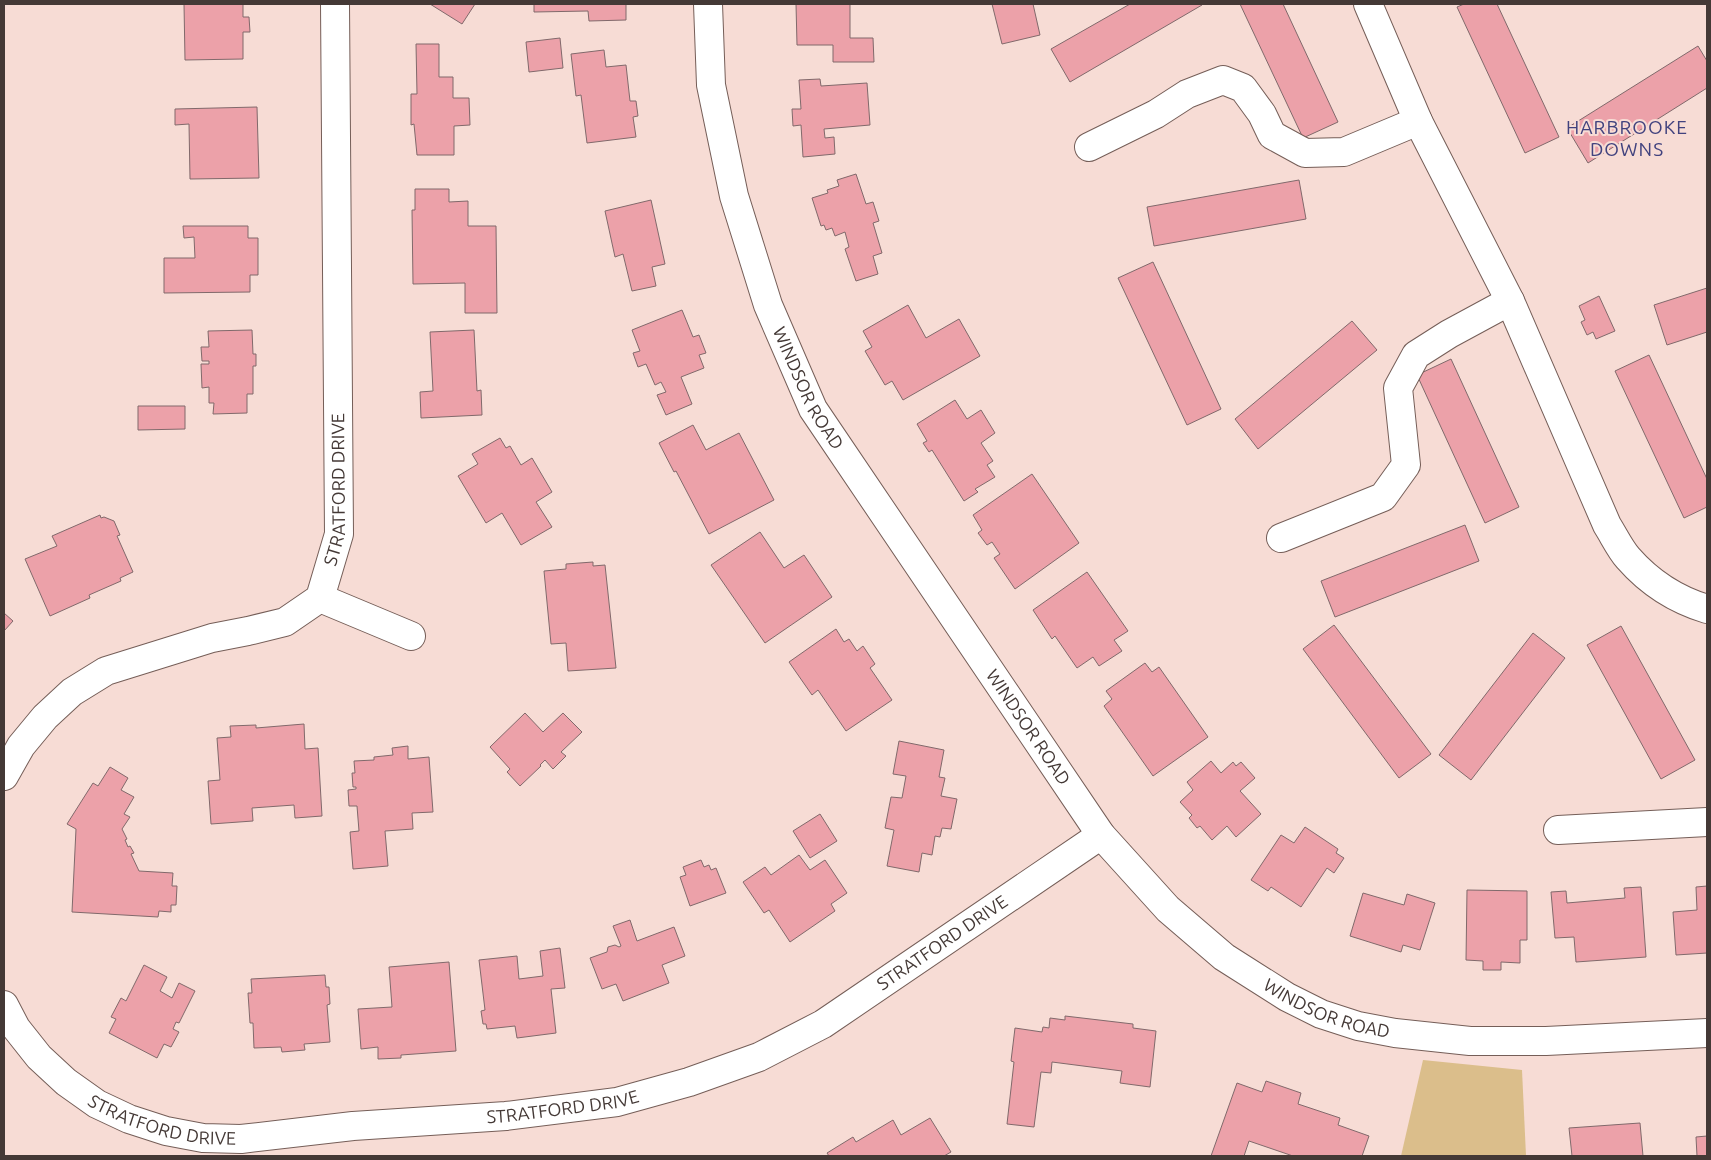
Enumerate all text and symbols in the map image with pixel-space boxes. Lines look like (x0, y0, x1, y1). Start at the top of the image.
district label: HARBROOKE DOWNS (1566, 116, 1688, 160)
street label: WINDSOR ROAD (770, 323, 848, 453)
street label: STRATFORD DRIVE (319, 413, 348, 568)
street label: WINDSOR ROAD (983, 665, 1075, 788)
street label: STRATFORD DRIVE (873, 891, 1011, 993)
street label: WINDSOR ROAD (1260, 974, 1392, 1041)
street label: STRATFORD DRIVE (486, 1085, 641, 1126)
street label: STRATFORD DRIVE (85, 1090, 236, 1148)

